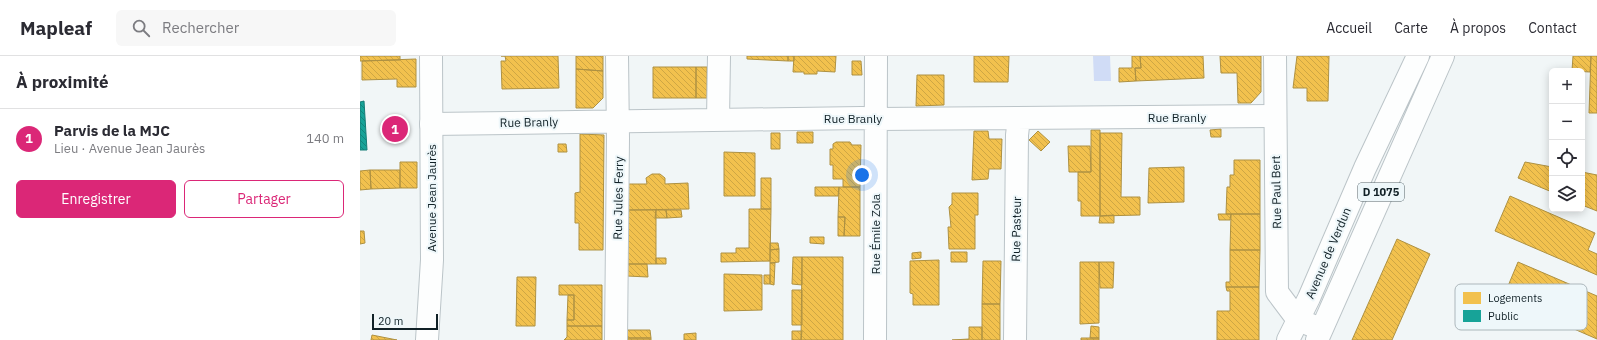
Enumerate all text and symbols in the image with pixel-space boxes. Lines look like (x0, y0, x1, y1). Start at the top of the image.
search box (116, 10, 396, 46)
text: Mapleaf (20, 16, 92, 40)
icon: search (130, 17, 152, 39)
text: Rechercher (162, 18, 239, 37)
text: Accueil (1326, 19, 1372, 37)
text: Carte (1394, 19, 1428, 37)
text: À propos (1450, 19, 1506, 37)
text: Contact (1528, 19, 1577, 37)
map controls (1549, 68, 1585, 212)
button: + (1549, 68, 1585, 104)
text: À proximité (16, 71, 109, 93)
button: − (1549, 104, 1585, 140)
street label: Rue Branly (1148, 110, 1206, 125)
street label: Rue Branly (824, 111, 882, 126)
pin: 1 (382, 114, 408, 144)
street label: Rue Branly (500, 114, 558, 130)
text: Parvis de la MJC (54, 121, 170, 140)
text: 1 (25, 130, 33, 147)
text: 140 m (306, 130, 344, 147)
text: Lieu · Avenue Jean Jaurès (54, 140, 205, 157)
button: locate (1549, 140, 1585, 176)
street label: Avenue Jean Jaurès (424, 144, 439, 252)
street label: Rue Paul Bert (1268, 155, 1284, 229)
street label: Rue Jules Ferry (610, 156, 626, 240)
your location (852, 165, 872, 185)
button: layers (1549, 176, 1585, 212)
button: Enregistrer (16, 180, 176, 218)
button: Partager (184, 180, 344, 218)
road number: D 1075 (1358, 183, 1404, 201)
street label: Rue Émile Zola (868, 193, 883, 274)
street label: Rue Pasteur (1008, 196, 1024, 262)
street label: Avenue de Verdun (1302, 205, 1354, 301)
legend (1455, 284, 1587, 330)
text: Logements (1488, 291, 1542, 305)
text: Public (1488, 309, 1519, 323)
scale bar (372, 312, 438, 331)
text: 20 m (378, 314, 403, 328)

